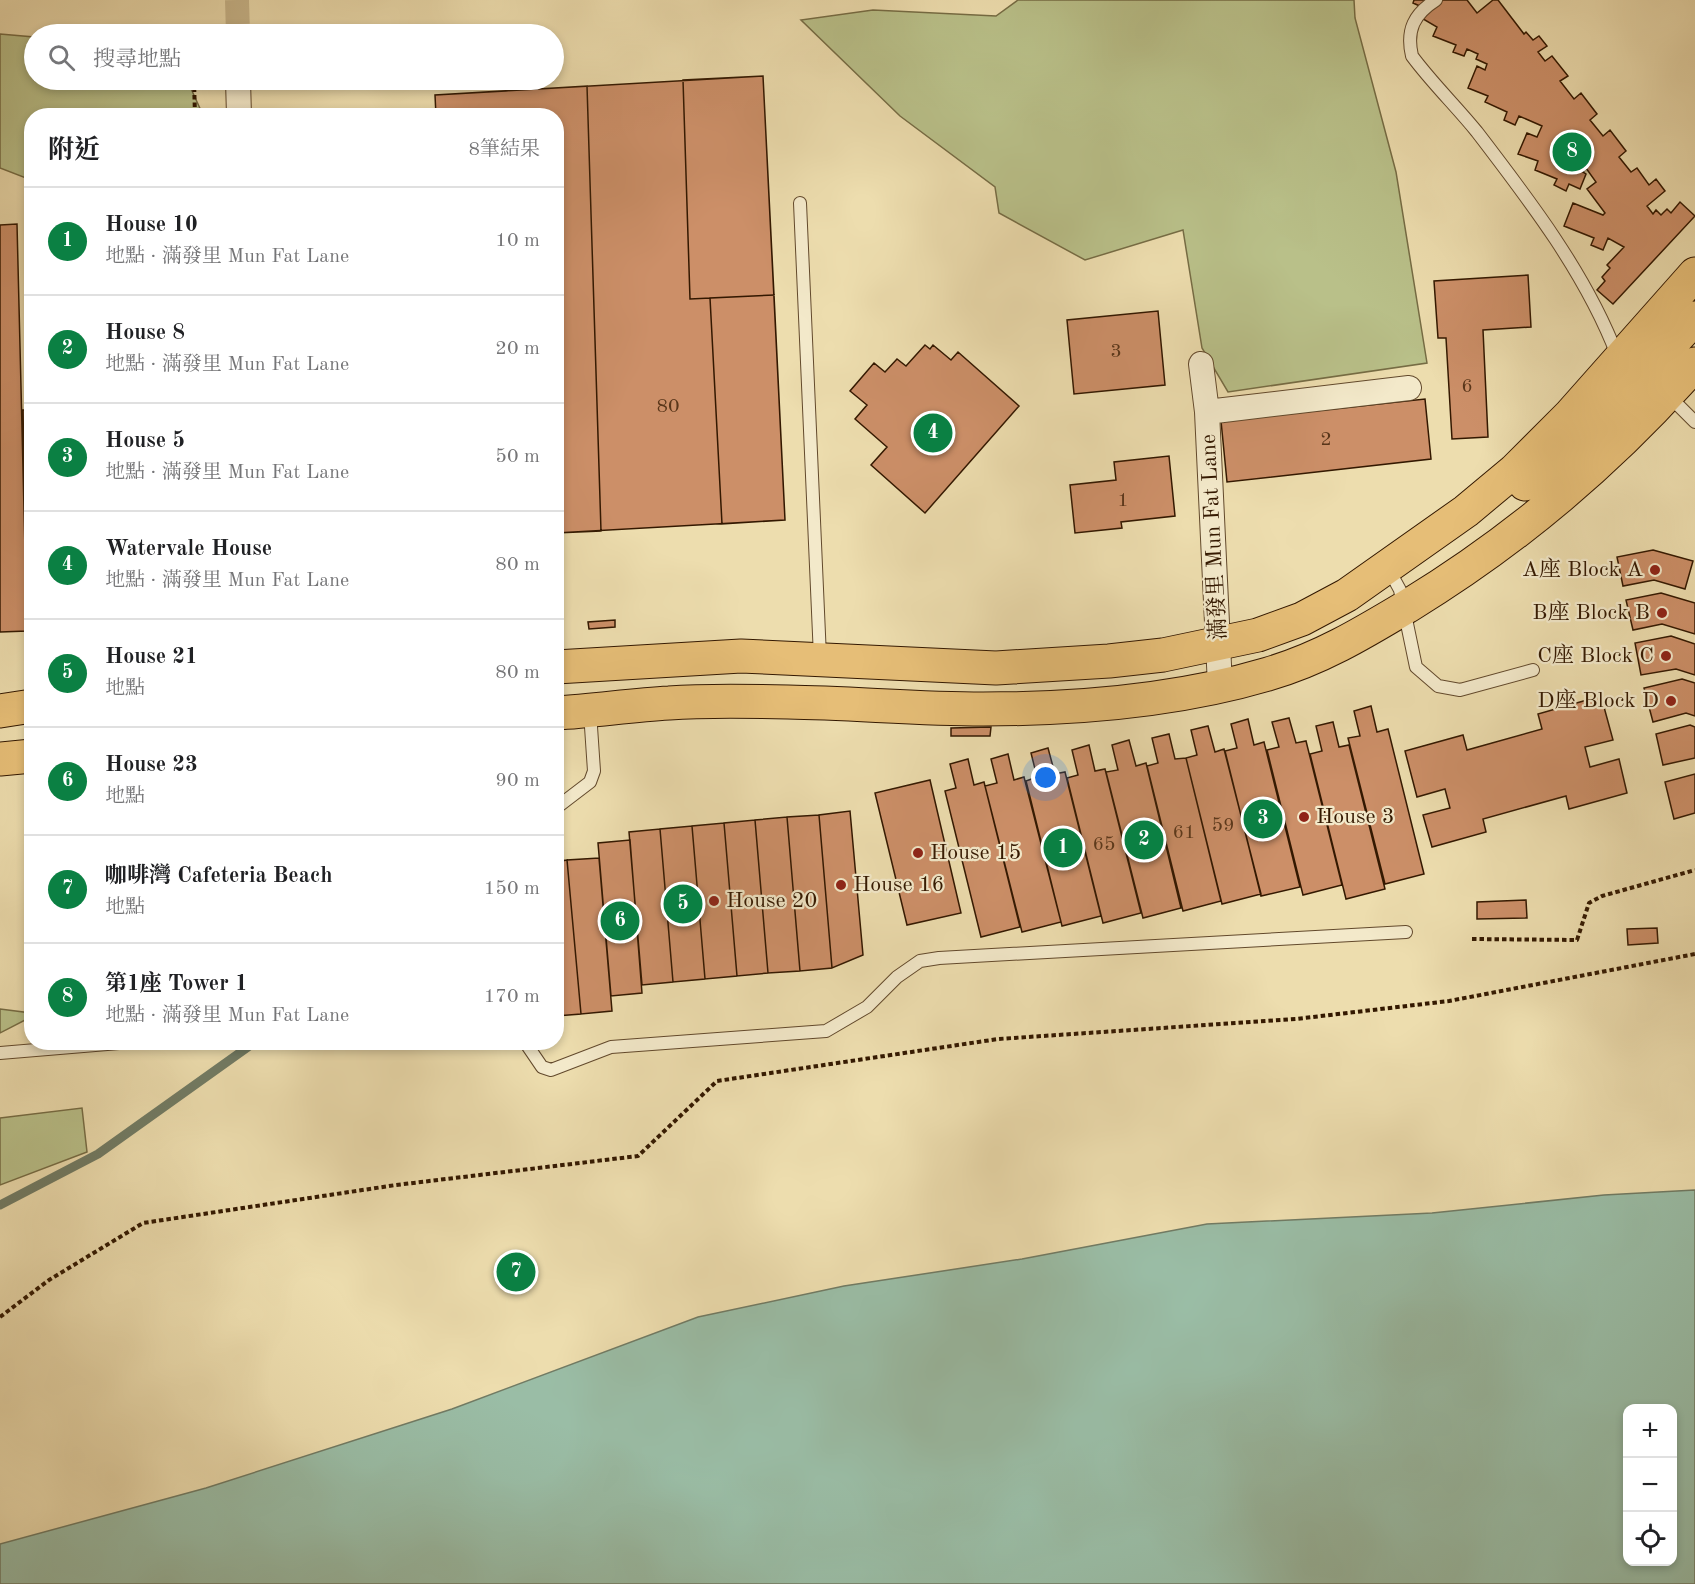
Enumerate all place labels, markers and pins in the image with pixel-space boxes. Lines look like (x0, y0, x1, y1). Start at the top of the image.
pin: 8 (1552, 130, 1592, 174)
pin: 4 (914, 410, 952, 456)
place label: A座 Block A (1522, 557, 1643, 581)
marker: A座 Block A (1648, 563, 1662, 577)
place label: B座 Block B (1532, 600, 1650, 624)
marker: B座 Block B (1655, 606, 1669, 620)
place label: C座 Block C (1537, 643, 1654, 667)
marker: C座 Block C (1659, 649, 1673, 663)
place label: D座 Block D (1537, 688, 1659, 712)
marker: D座 Block D (1664, 694, 1678, 708)
pin: 3 (1244, 796, 1282, 842)
place label: House 3 (1316, 806, 1395, 828)
marker: House 3 (1297, 810, 1311, 824)
pin: 2 (1124, 818, 1164, 862)
pin: 1 (1044, 826, 1082, 870)
place label: House 15 (930, 842, 1021, 864)
marker: House 15 (911, 846, 925, 860)
place label: House 16 (853, 874, 944, 896)
marker: House 16 (834, 878, 848, 892)
pin: 5 (664, 882, 702, 926)
place label: House 20 (726, 890, 817, 912)
marker: House 20 (707, 894, 721, 908)
pin: 6 (600, 898, 640, 944)
pin: 7 (496, 1250, 536, 1294)

